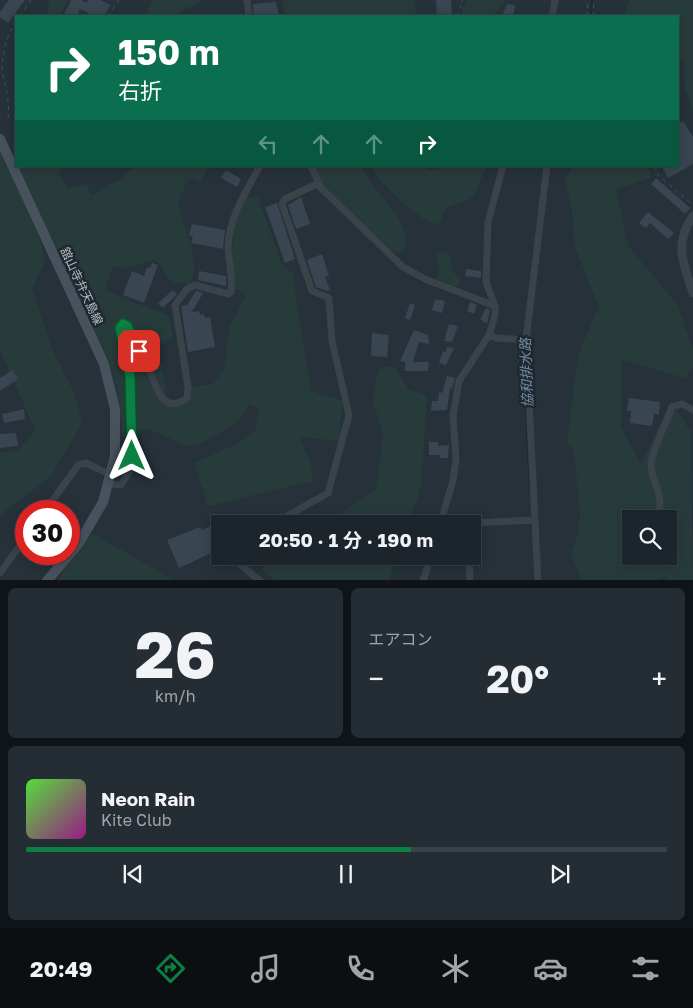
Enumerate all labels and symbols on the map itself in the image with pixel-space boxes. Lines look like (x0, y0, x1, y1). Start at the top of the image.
street label: 舘山寺弁天島線 (57, 245, 107, 327)
pin (118, 330, 160, 372)
water label: 協和排水路 (516, 337, 536, 408)
position arrow (105, 429, 157, 481)
speed limit sign: 30 (15, 500, 80, 565)

